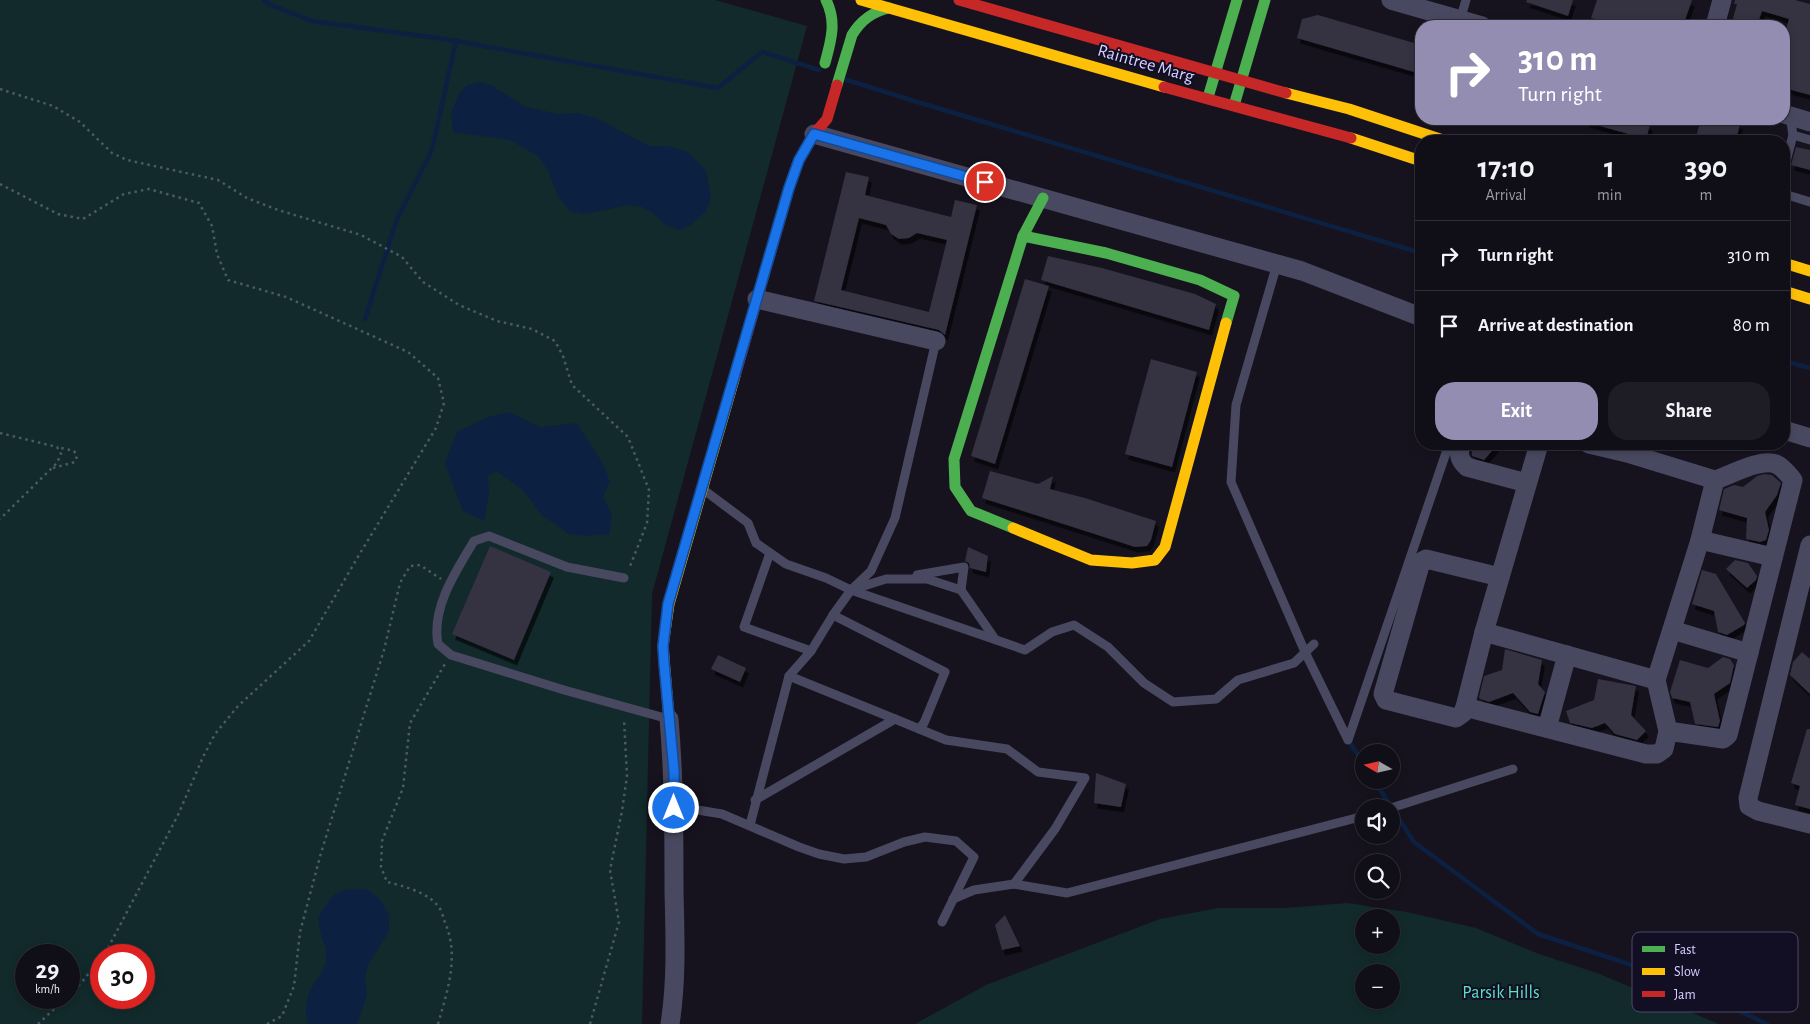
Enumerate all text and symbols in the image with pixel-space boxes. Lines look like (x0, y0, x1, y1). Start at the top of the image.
icon: right (1435, 40, 1500, 105)
street label: Raintree Marg (1095, 42, 1196, 86)
text: 310 m (1518, 42, 1597, 77)
text: Turn right (1518, 83, 1602, 105)
text: 17:10 (1477, 153, 1535, 183)
text: 1 (1604, 153, 1615, 183)
text: 390 (1684, 153, 1728, 183)
pin (964, 161, 1006, 203)
icon: arrive (971, 168, 999, 196)
text: Arrival (1485, 187, 1527, 203)
text: min (1597, 187, 1622, 203)
text: m (1700, 187, 1712, 203)
icon: right (1435, 242, 1463, 270)
text: Turn right (1478, 246, 1553, 265)
text: 310 m (1727, 246, 1770, 265)
icon: arrive (1435, 312, 1463, 340)
text: Arrive at destination (1478, 316, 1634, 335)
text: 80 m (1733, 316, 1770, 335)
button: Exit (1435, 382, 1598, 440)
button: Share (1608, 382, 1770, 440)
north arrow (1355, 744, 1400, 789)
map controls (1355, 744, 1400, 1009)
position arrow (647, 781, 699, 833)
button: sound (1355, 799, 1400, 844)
button: search (1355, 854, 1400, 899)
button: + (1355, 909, 1400, 954)
legend (1632, 932, 1798, 1012)
text: Fast (1674, 943, 1696, 957)
speed limit sign: 30 (90, 944, 155, 1009)
text: 29 (36, 958, 59, 983)
button: − (1355, 964, 1400, 1009)
text: Slow (1674, 965, 1701, 979)
text: km/h (35, 983, 60, 995)
park label: Parsik Hills (1462, 984, 1540, 1002)
text: Jam (1674, 988, 1696, 1002)

